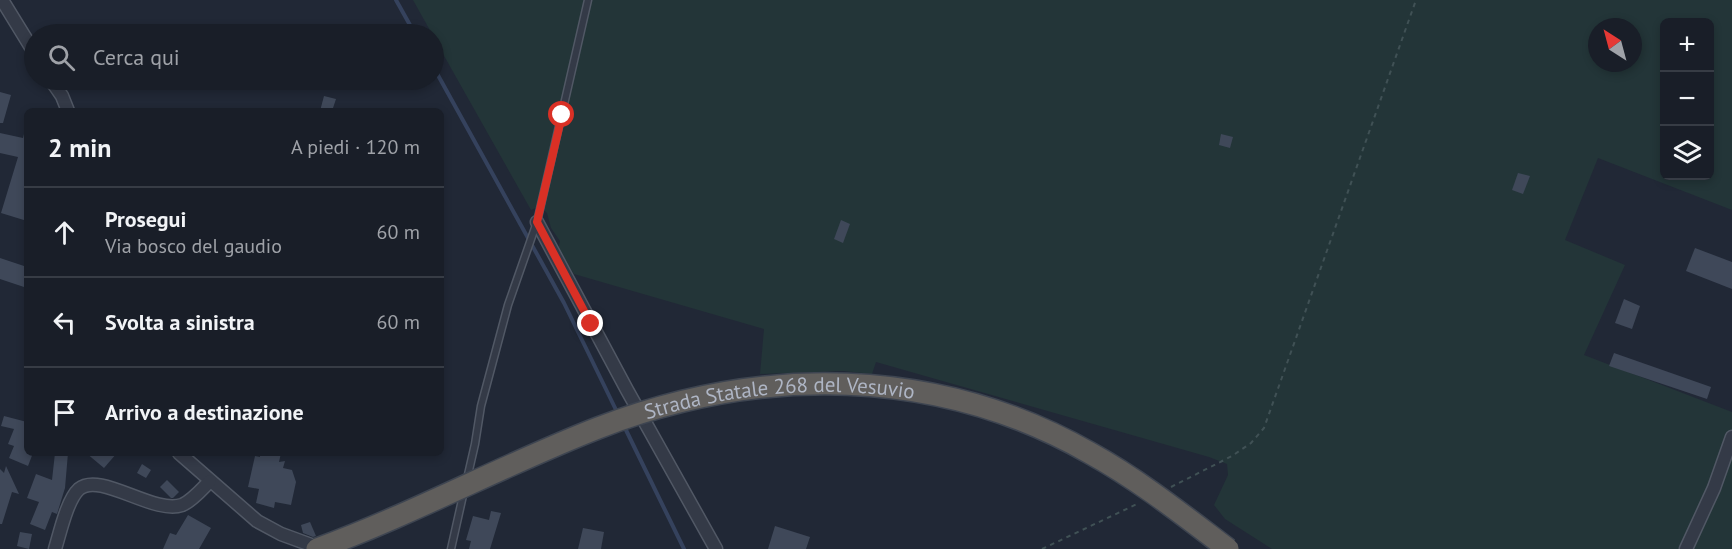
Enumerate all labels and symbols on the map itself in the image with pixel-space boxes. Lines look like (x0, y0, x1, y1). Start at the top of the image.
north arrow (1588, 18, 1642, 72)
route start (548, 101, 574, 127)
route end (577, 310, 603, 336)
street label: Strada Statale 268 del Vesuvio (641, 370, 917, 425)

